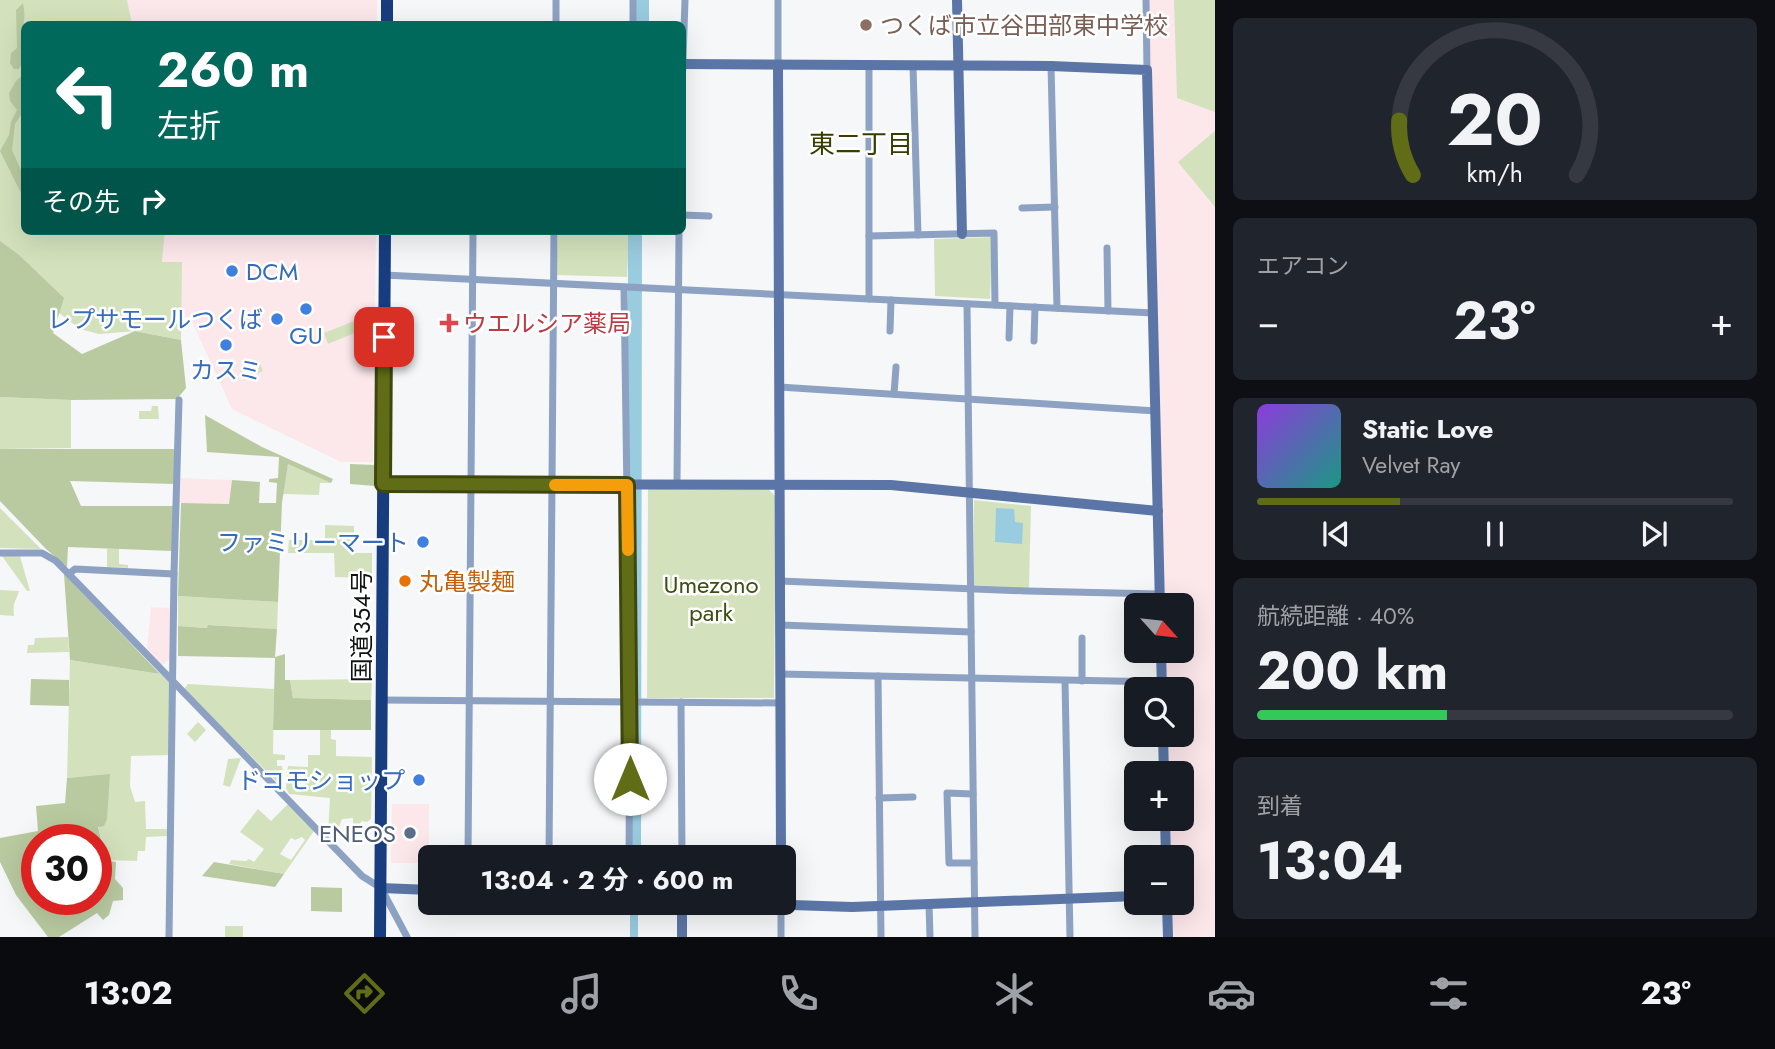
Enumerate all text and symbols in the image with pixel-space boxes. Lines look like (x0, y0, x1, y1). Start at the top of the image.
place label: つくば市立谷田部東中学校 (880, 8, 1168, 43)
marker: つくば市立谷田部東中学校 (858, 17, 874, 33)
text: 260 m (157, 35, 309, 105)
icon: left (42, 49, 133, 140)
text: 20 (1447, 67, 1543, 172)
text: 左折 (157, 103, 221, 149)
district label: 東二丁目 (809, 125, 913, 163)
text: km/h (1467, 155, 1523, 191)
icon: right (134, 182, 172, 220)
text: その先 (42, 183, 120, 221)
text: エアコン (1257, 249, 1349, 283)
place label: DCM (246, 254, 298, 289)
marker: DCM (224, 263, 240, 279)
text: 23° (1454, 283, 1535, 359)
text: − (1257, 294, 1279, 349)
text: + (1710, 294, 1733, 349)
marker: GU (298, 301, 314, 317)
place label: レプサモールつくば (47, 302, 263, 337)
place label: ウエルシア薬局 (463, 306, 631, 341)
pin (354, 307, 414, 367)
marker: レプサモールつくば (269, 311, 285, 327)
marker: ウエルシア薬局 (441, 315, 457, 331)
place label: GU (289, 318, 323, 353)
icon: arrive (365, 318, 403, 356)
marker: カスミ (218, 337, 234, 353)
place label: カスミ (190, 353, 262, 388)
text: Static Love (1362, 410, 1494, 448)
text: Velvet Ray (1362, 448, 1460, 482)
icon: previous (1317, 515, 1355, 553)
icon: pause (1476, 515, 1514, 553)
icon: next (1635, 515, 1673, 553)
place label: ファミリーマート (217, 525, 409, 560)
marker: ファミリーマート (415, 534, 431, 550)
place label: 丸亀製麺 (419, 564, 515, 599)
park label: Umezono park (663, 567, 759, 630)
street label: 国道354号 (344, 570, 379, 682)
marker: 丸亀製麺 (397, 573, 413, 589)
north arrow (1124, 593, 1194, 663)
map controls (1124, 593, 1194, 915)
text: 航続距離 · 40% (1257, 599, 1414, 633)
text: 200 km (1257, 633, 1448, 709)
button: search (1124, 677, 1194, 747)
position arrow (593, 742, 667, 816)
button: + (1124, 761, 1194, 831)
place label: ドコモショップ (237, 763, 405, 798)
marker: ドコモショップ (411, 772, 427, 788)
text: 到着 (1257, 789, 1303, 823)
place label: ENEOS (319, 816, 396, 851)
text: 13:04 (1257, 823, 1403, 899)
speed limit sign: 30 (21, 824, 112, 915)
marker: ENEOS (402, 825, 418, 841)
button: − (1124, 845, 1194, 915)
text: 13:04 · 2 分 · 600 m (481, 861, 733, 899)
icon: directions (340, 969, 389, 1018)
icon: music (557, 969, 606, 1018)
icon: phone (774, 969, 823, 1018)
icon: climate (990, 969, 1039, 1018)
icon: car (1207, 969, 1256, 1018)
icon: filters (1424, 969, 1473, 1018)
text: 13:02 (84, 970, 173, 1016)
text: 23° (1641, 970, 1691, 1016)

